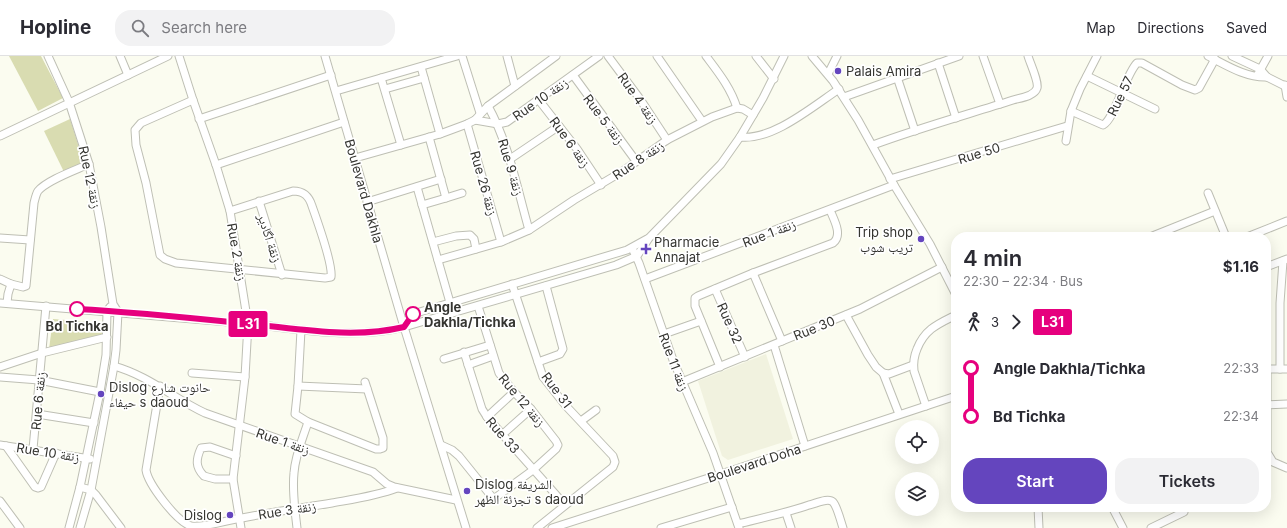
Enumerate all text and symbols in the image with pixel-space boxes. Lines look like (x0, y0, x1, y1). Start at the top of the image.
search box (115, 10, 395, 46)
text: Hopline (20, 16, 91, 39)
icon: search (129, 17, 151, 39)
text: Search here (161, 18, 247, 37)
text: Map (1086, 19, 1115, 36)
text: Directions (1137, 19, 1204, 36)
text: Saved (1226, 19, 1267, 36)
place label: Palais Amira (846, 63, 921, 79)
marker: Palais Amira (833, 66, 843, 76)
street label: Rue 4 زنقة (614, 69, 661, 127)
street label: Rue 57 (1103, 73, 1137, 119)
street label: Rue 10 زنقة (509, 74, 571, 125)
street label: Rue 5 زنقة (579, 91, 628, 148)
street label: Rue 6 زنقة (546, 114, 594, 171)
street label: Boulevard Dakhla (342, 137, 386, 245)
street label: Rue 9 زنقة (494, 137, 527, 198)
street label: Rue 8 زنقة (609, 137, 667, 184)
street label: Rue 50 (956, 139, 1002, 167)
street label: Rue 12 زنقة (75, 144, 104, 210)
street label: Rue 26 زنقة (466, 149, 501, 217)
street label: زنقة اگادير (253, 211, 285, 265)
street label: Rue 1 زنقة (740, 216, 798, 251)
street label: Rue 2 زنقة (223, 222, 250, 282)
place label: Trip shop تريب شوب (855, 224, 913, 256)
place label: Pharmacie Annajat (654, 234, 719, 265)
marker: Trip shop تريب شوب (916, 234, 926, 244)
marker: Pharmacie Annajat (641, 244, 651, 254)
text: 4 min (963, 245, 1022, 271)
text: $1.16 (1223, 257, 1259, 276)
text: 22:30 – 22:34 · Bus (963, 273, 1083, 289)
place label: Angle Dakhla/Tichka (424, 299, 516, 330)
street label: Rue 32 (714, 300, 746, 346)
marker: Bd Tichka (69, 301, 85, 317)
marker: Angle Dakhla/Tichka (405, 306, 421, 322)
line badge: L31 (225, 311, 271, 337)
icon: walk (963, 311, 985, 333)
icon: forward (1005, 311, 1027, 333)
street label: Rue 30 (791, 312, 837, 344)
text: L31 (1041, 313, 1064, 330)
text: 3 (991, 314, 999, 330)
text: L31 (237, 315, 260, 332)
place label: Bd Tichka (46, 318, 108, 334)
street label: Rue 11 زنقة (655, 331, 692, 394)
text: Angle Dakhla/Tichka (993, 359, 1145, 378)
text: 22:33 (1223, 360, 1259, 376)
street label: Rue 31 (538, 369, 576, 411)
street label: Rue 12 زنقة (495, 370, 549, 430)
street label: Rue 6 زنقة (27, 371, 50, 431)
place label: Dislog حانوت شارع حيفاء s daoud (109, 379, 211, 410)
marker: Dislog حانوت شارع حيفاء s daoud (96, 389, 106, 399)
text: Bd Tichka (993, 407, 1066, 426)
text: 22:34 (1223, 408, 1259, 424)
street label: Rue 33 (483, 413, 523, 457)
map controls (895, 420, 939, 516)
button: locate (895, 420, 939, 464)
street label: Rue 1 زنقة (254, 424, 312, 459)
street label: Rue 10 زنقة (15, 439, 81, 466)
street label: Boulevard Doha (705, 440, 803, 486)
button: Start (963, 458, 1107, 504)
button: Tickets (1115, 458, 1259, 504)
button: layers (895, 472, 939, 516)
place label: Dislog الشريفة تجزئة الظهر s daoud (474, 476, 584, 508)
marker: Dislog الشريفة تجزئة الظهر s daoud (462, 486, 472, 496)
street label: Rue 3 زنقة (257, 498, 317, 523)
place label: Dislog (184, 507, 222, 523)
marker: Dislog (225, 510, 235, 520)

